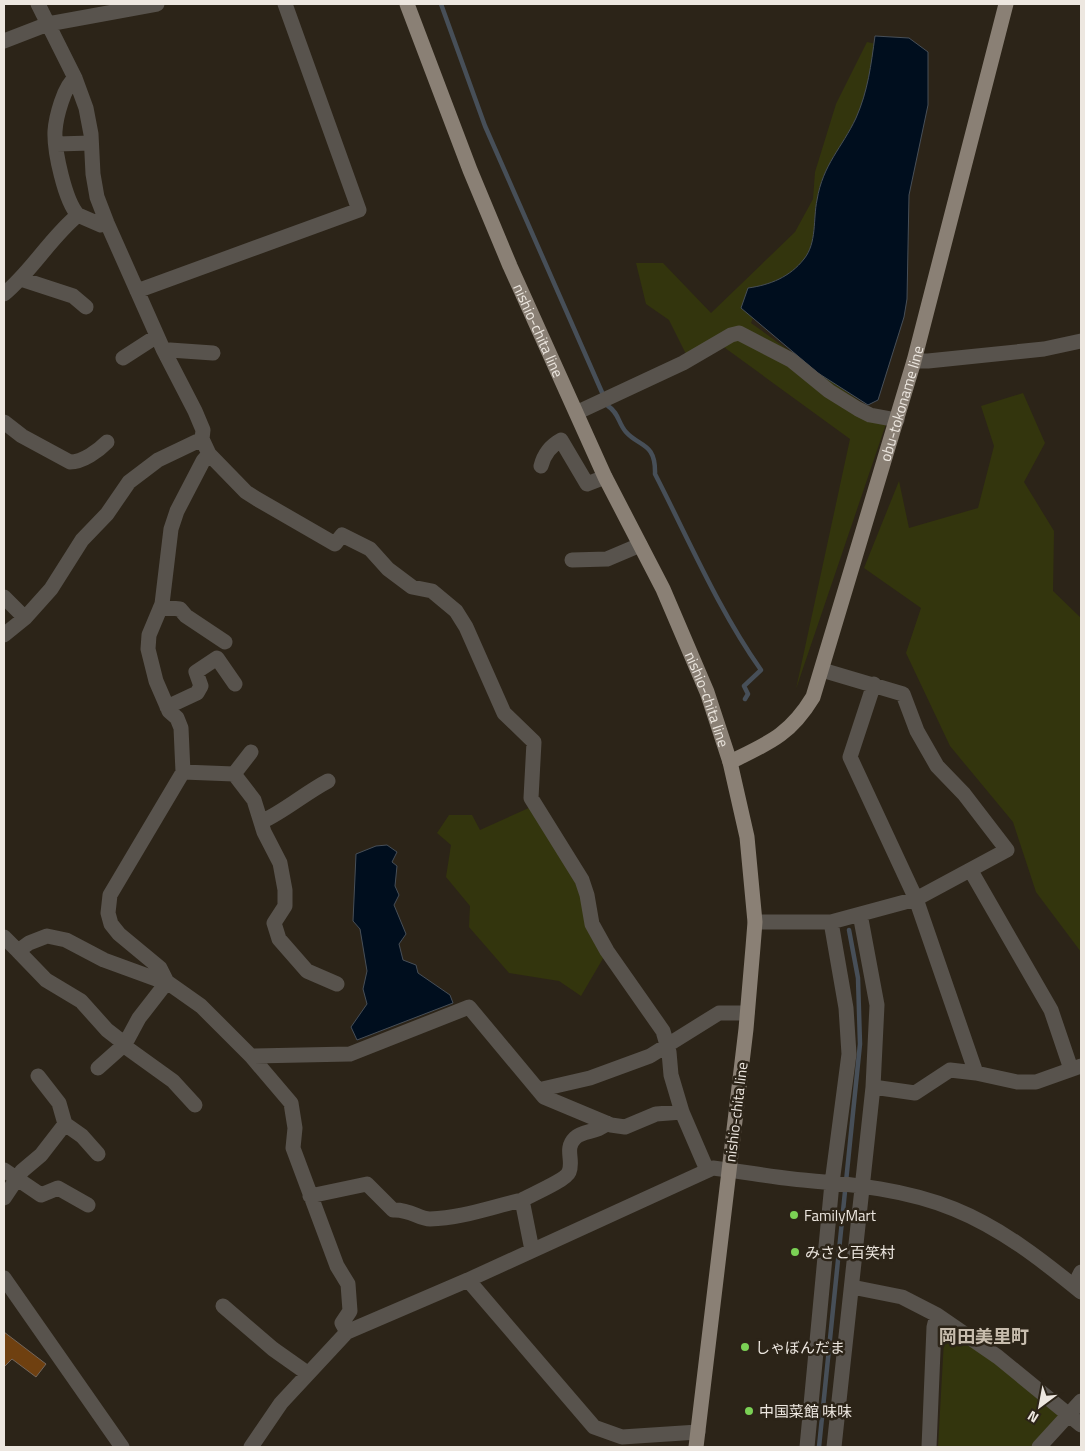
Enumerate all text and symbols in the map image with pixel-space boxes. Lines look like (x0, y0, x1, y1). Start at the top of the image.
street label: nishio-chita line (508, 280, 570, 381)
street label: obu-tokoname line (873, 343, 929, 464)
street label: nishio-chita line (679, 648, 736, 750)
street label: nishio-chita line (718, 1061, 754, 1163)
place label: FamilyMart (804, 1204, 877, 1227)
marker: FamilyMart (788, 1209, 800, 1221)
place label: みさと百笑村 (805, 1241, 895, 1264)
marker: みさと百笑村 (789, 1246, 801, 1258)
district label: 岡田美里町 (939, 1323, 1029, 1350)
place label: しゃぼんだま (755, 1336, 845, 1359)
marker: しゃぼんだま (739, 1341, 751, 1353)
north arrow (1015, 1381, 1065, 1431)
place label: 中国菜館 味味 (759, 1400, 852, 1423)
marker: 中国菜館 味味 (743, 1405, 755, 1417)
text: N (1023, 1406, 1043, 1429)

